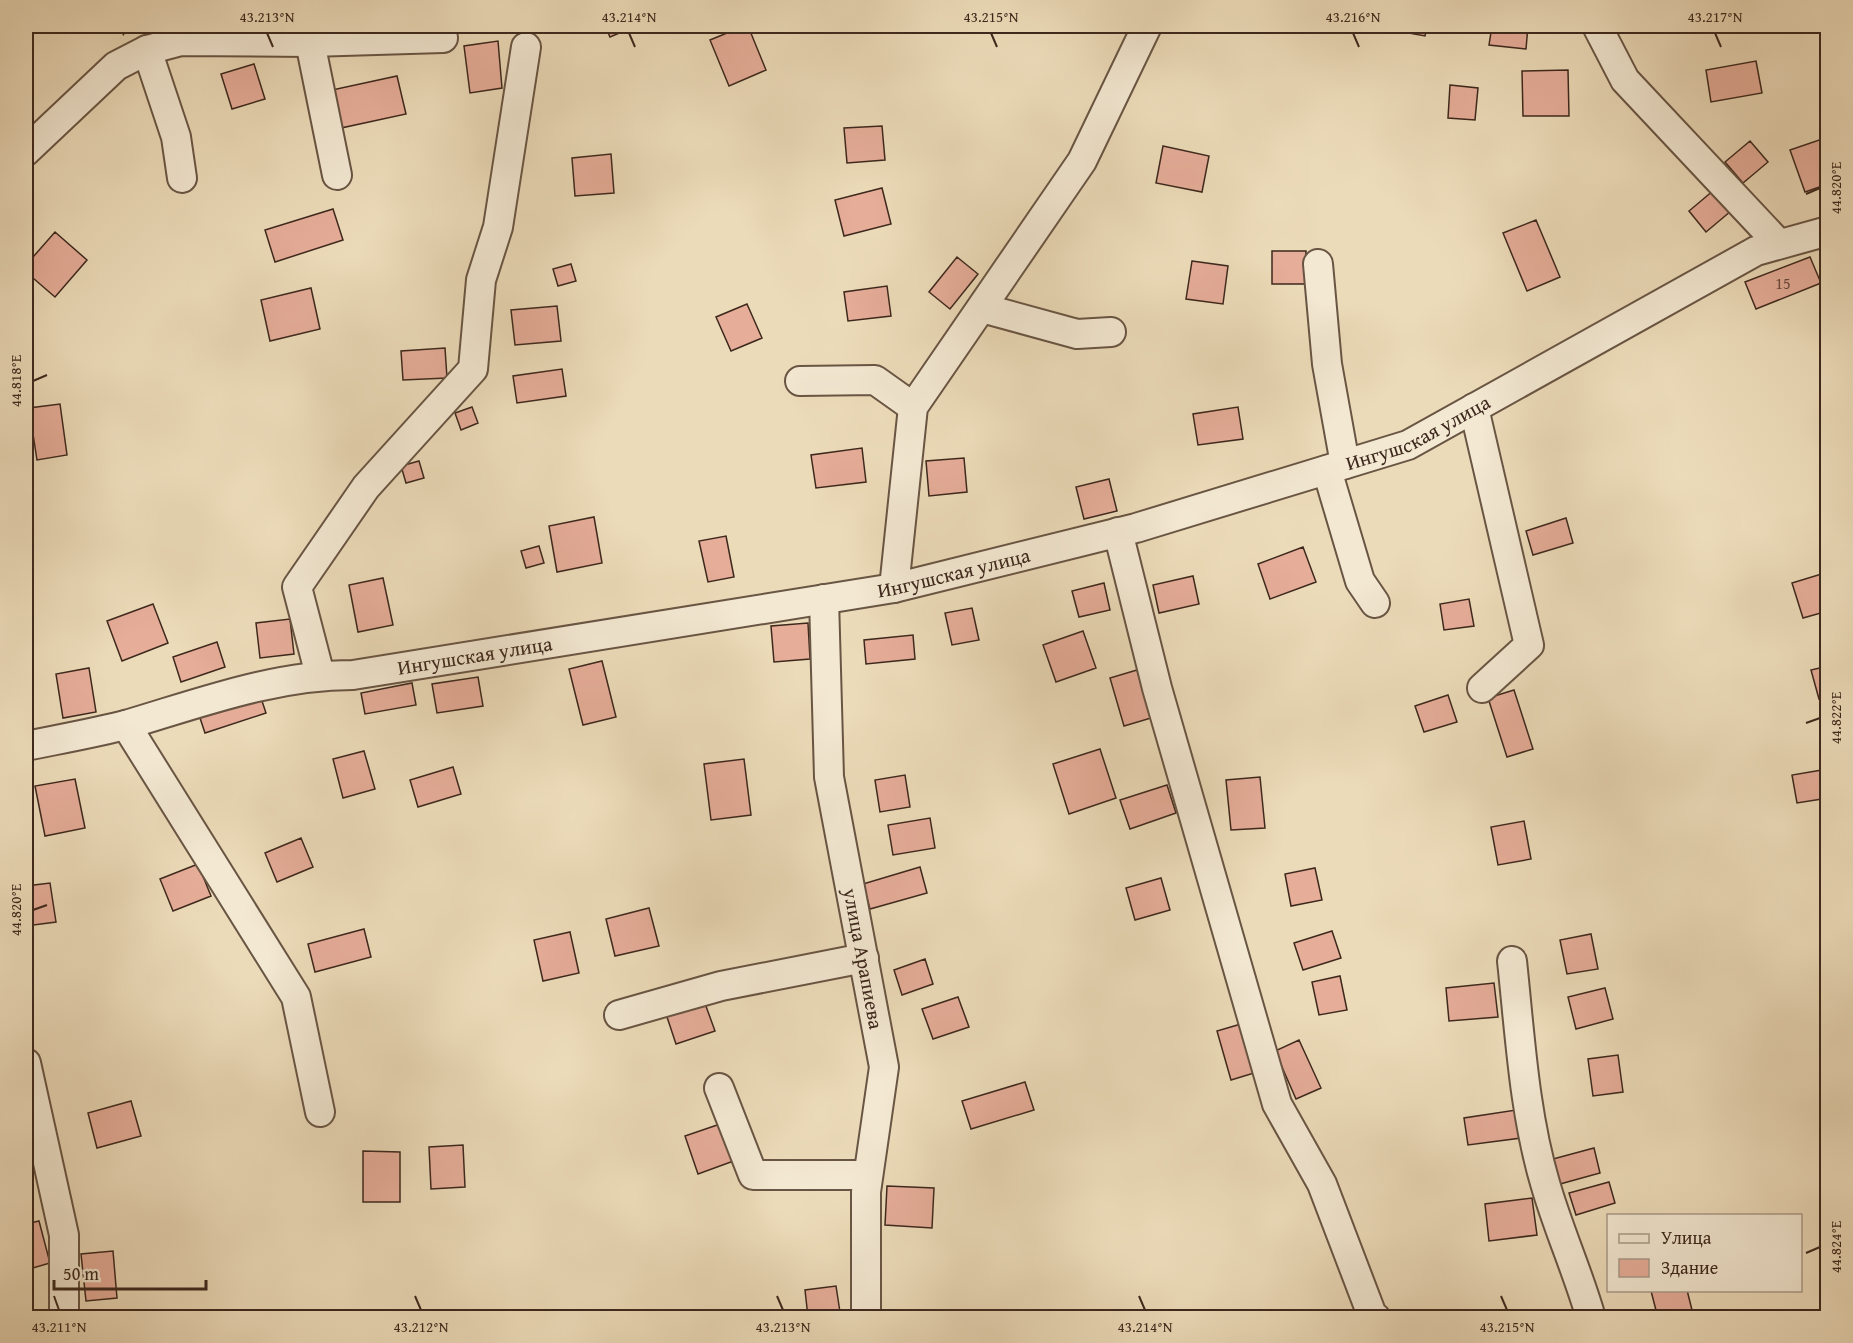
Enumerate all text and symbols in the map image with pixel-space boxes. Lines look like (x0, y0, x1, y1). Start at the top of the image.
text: 43.213°N (240, 6, 295, 27)
text: 43.214°N (602, 6, 657, 27)
text: 43.215°N (964, 6, 1019, 27)
text: 43.216°N (1326, 6, 1381, 27)
text: 43.217°N (1688, 6, 1743, 27)
text: 44.820°E (1825, 161, 1846, 214)
house number: 15 (1775, 271, 1791, 295)
text: 44.818°E (5, 354, 26, 407)
street label: Ингушская улица (1342, 387, 1496, 477)
street label: Ингушская улица (875, 540, 1033, 604)
street label: Ингушская улица (395, 628, 555, 682)
text: 44.822°E (1825, 691, 1846, 744)
text: 44.820°E (5, 883, 26, 936)
street label: улица Арапиева (836, 885, 892, 1032)
legend (1607, 1214, 1802, 1292)
text: 44.824°E (1825, 1220, 1846, 1273)
text: Улица (1661, 1224, 1712, 1251)
scale bar (54, 1253, 206, 1291)
text: Здание (1661, 1254, 1718, 1281)
text: 50 m (63, 1260, 99, 1287)
text: 43.211°N (32, 1316, 87, 1337)
text: 43.212°N (394, 1316, 449, 1337)
text: 43.213°N (756, 1316, 811, 1337)
text: 43.214°N (1118, 1316, 1173, 1337)
text: 43.215°N (1480, 1316, 1535, 1337)

